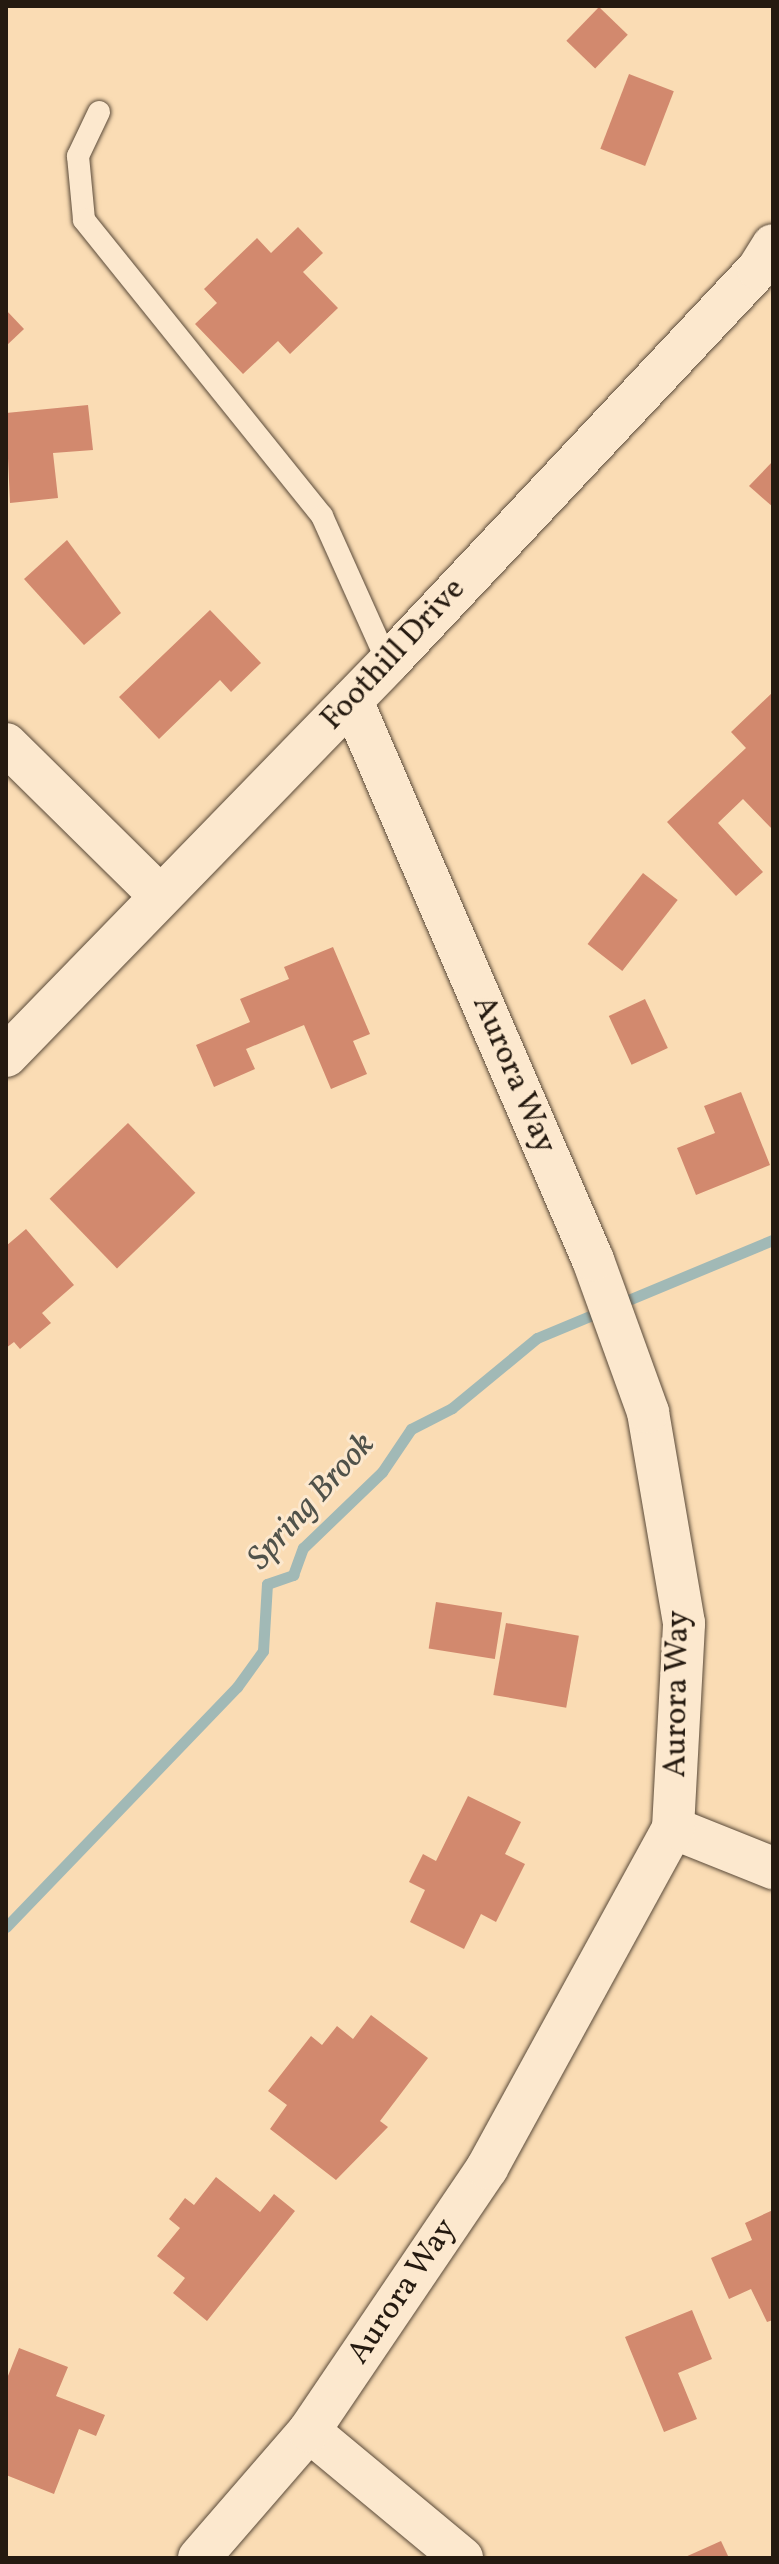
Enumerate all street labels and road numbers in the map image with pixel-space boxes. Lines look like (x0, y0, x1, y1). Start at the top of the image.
street label: Foothill Drive (314, 571, 474, 739)
street label: Aurora Way (462, 990, 564, 1160)
street label: Aurora Way (657, 1610, 699, 1778)
street label: Aurora Way (340, 2212, 466, 2372)

